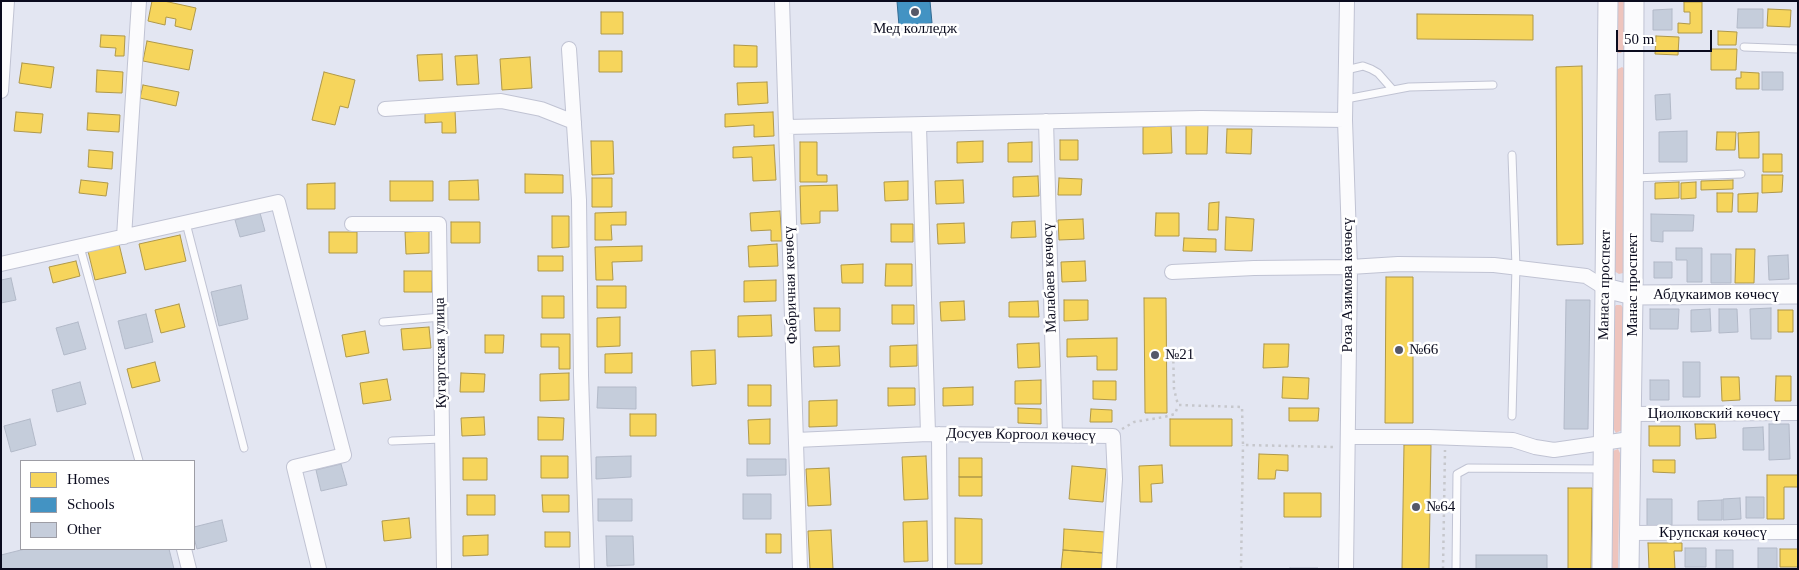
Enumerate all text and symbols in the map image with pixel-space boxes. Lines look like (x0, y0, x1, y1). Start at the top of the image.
marker: Мед колледж (909, 6, 921, 18)
place label: Мед колледж (873, 20, 957, 38)
scale bar (1619, 20, 1715, 52)
text: 50 m (1624, 31, 1654, 47)
street label: Роза Азимова көчөсү (1339, 218, 1357, 352)
street label: Малабаев көчөсү (1039, 223, 1061, 333)
street label: Фабричная көчөсү (780, 225, 802, 345)
street label: Манаса проспект (1595, 230, 1615, 340)
street label: Манас проспект (1624, 233, 1642, 337)
street label: Абдукаимов көчөсү (1653, 286, 1779, 304)
street label: Кугартская улица (431, 297, 451, 409)
place label: №66 (1409, 341, 1438, 359)
marker: №66 (1393, 344, 1405, 356)
place label: №21 (1165, 346, 1194, 364)
marker: №21 (1149, 349, 1161, 361)
street label: Циолковский көчөсү (1648, 405, 1780, 423)
street label: Досуев Коргоол көчөсү (946, 425, 1096, 445)
legend (20, 460, 195, 550)
text: Homes (67, 471, 110, 487)
text: Schools (67, 496, 115, 512)
place label: №64 (1426, 498, 1455, 516)
marker: №64 (1410, 501, 1422, 513)
text: Other (67, 521, 101, 537)
street label: Крупская көчөсү (1659, 524, 1767, 542)

